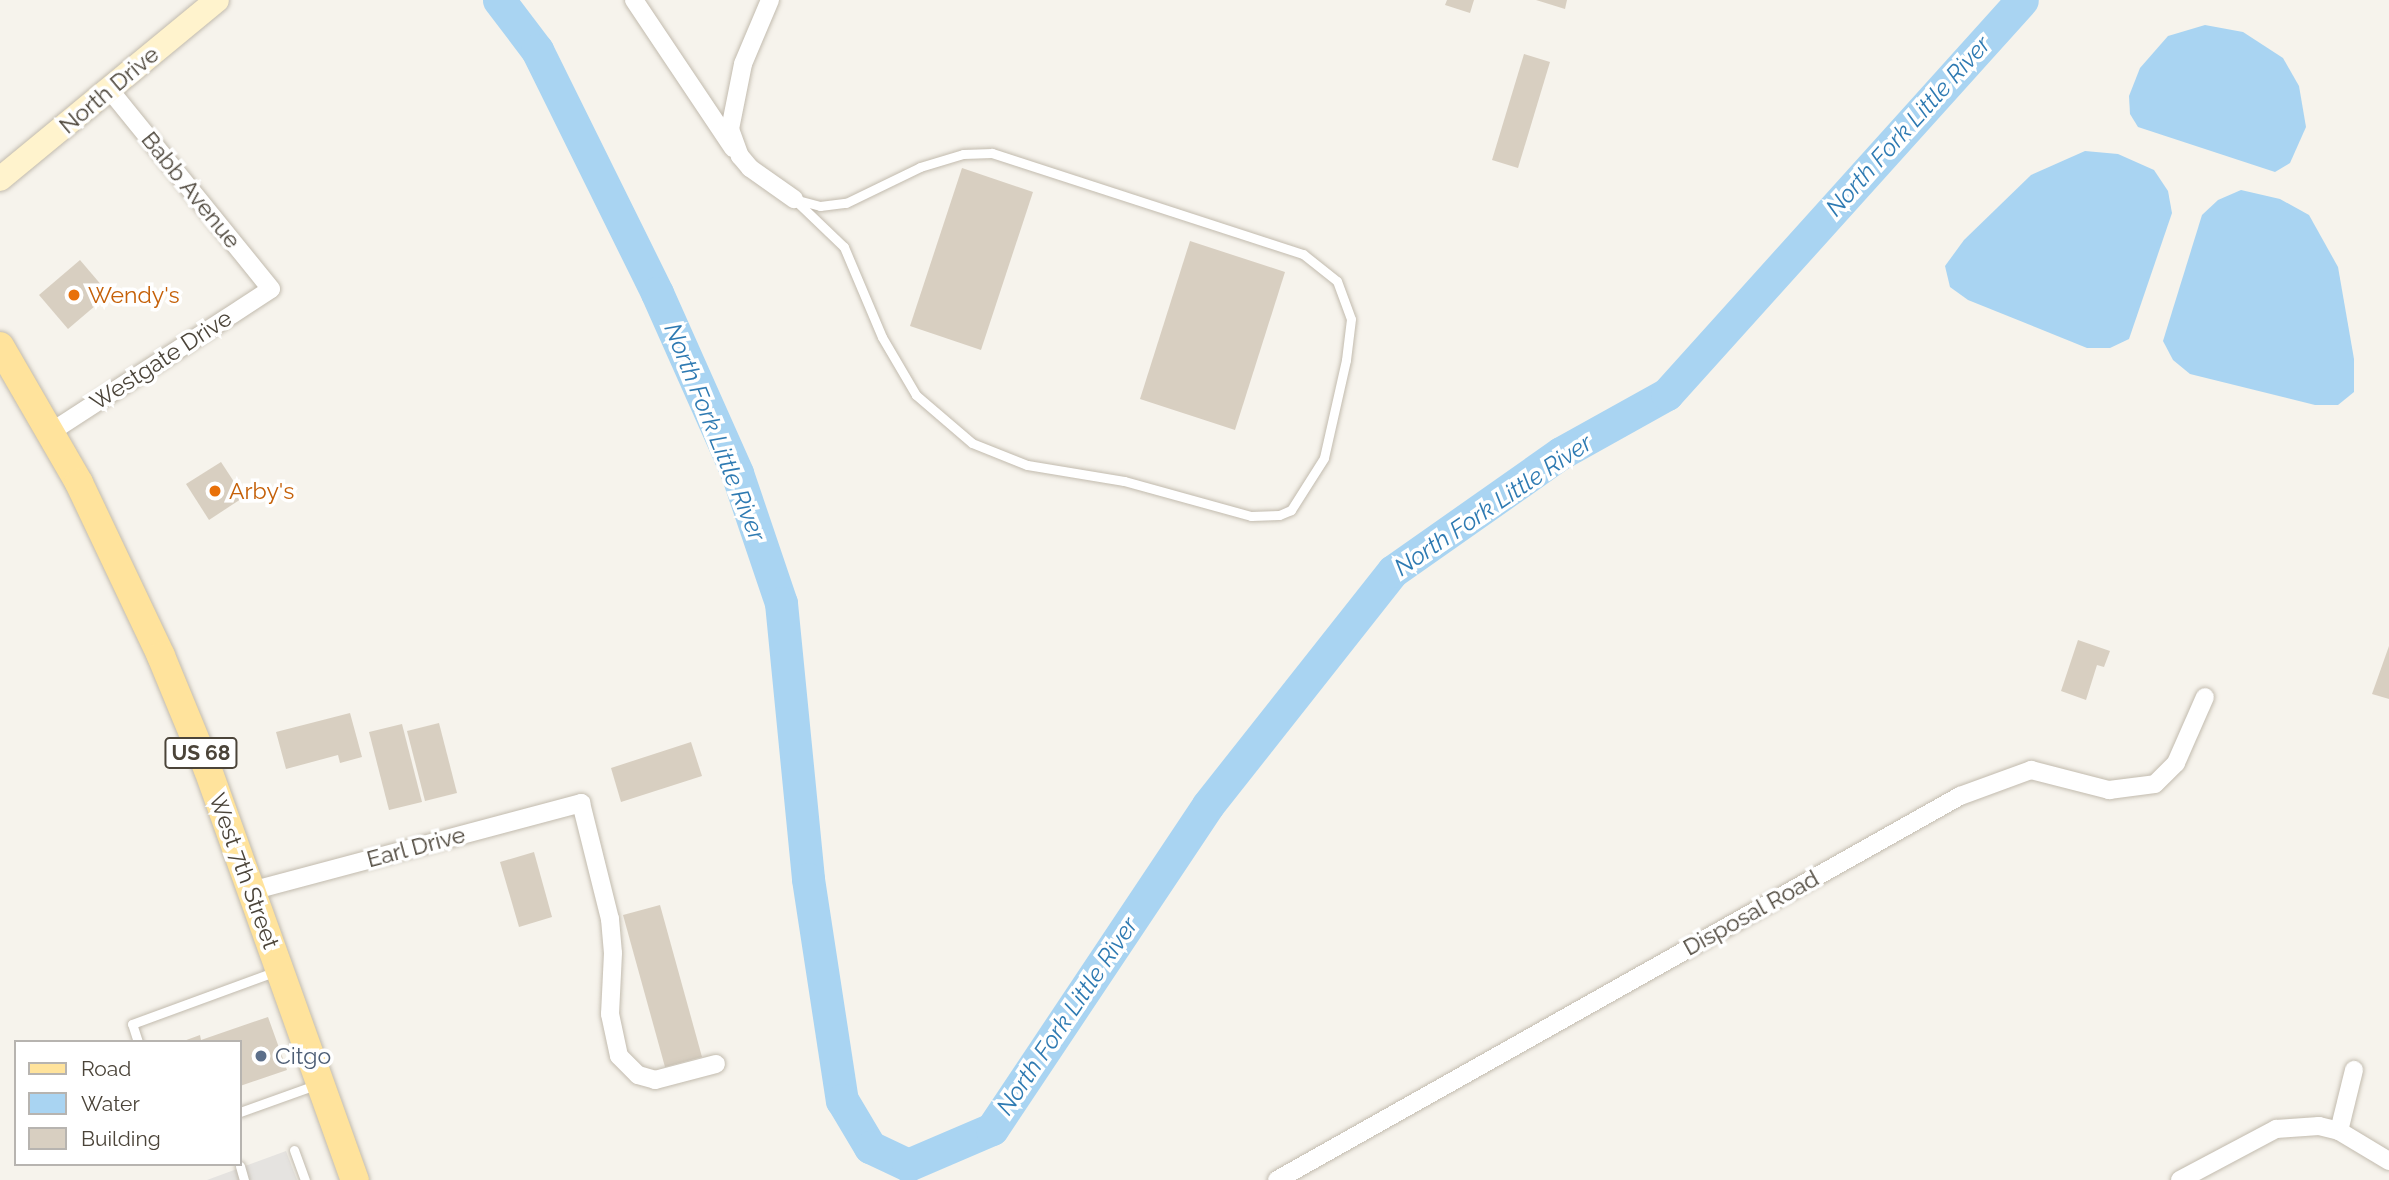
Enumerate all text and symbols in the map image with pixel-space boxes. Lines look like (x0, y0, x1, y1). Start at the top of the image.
water label: North Fork Little River (1820, 30, 1996, 222)
street label: North Drive (54, 40, 164, 140)
street label: Babb Avenue (135, 126, 247, 254)
place label: Wendy's (88, 281, 180, 309)
marker: Wendy's (66, 287, 82, 303)
street label: Westgate Drive (85, 304, 237, 416)
water label: North Fork Little River (658, 319, 772, 545)
water label: North Fork Little River (1389, 428, 1597, 582)
place label: Arby's (229, 477, 294, 505)
marker: Arby's (207, 483, 223, 499)
road number: US 68 (164, 736, 238, 770)
street label: West 7th Street (203, 789, 285, 953)
street label: Earl Drive (363, 821, 469, 873)
street label: Disposal Road (1678, 864, 1824, 962)
water label: North Fork Little River (990, 912, 1144, 1120)
legend (14, 1040, 242, 1166)
place label: Citgo (275, 1042, 331, 1070)
marker: Citgo (253, 1048, 269, 1064)
text: Road (81, 1056, 131, 1081)
text: Water (81, 1091, 140, 1116)
text: Building (81, 1126, 161, 1151)

